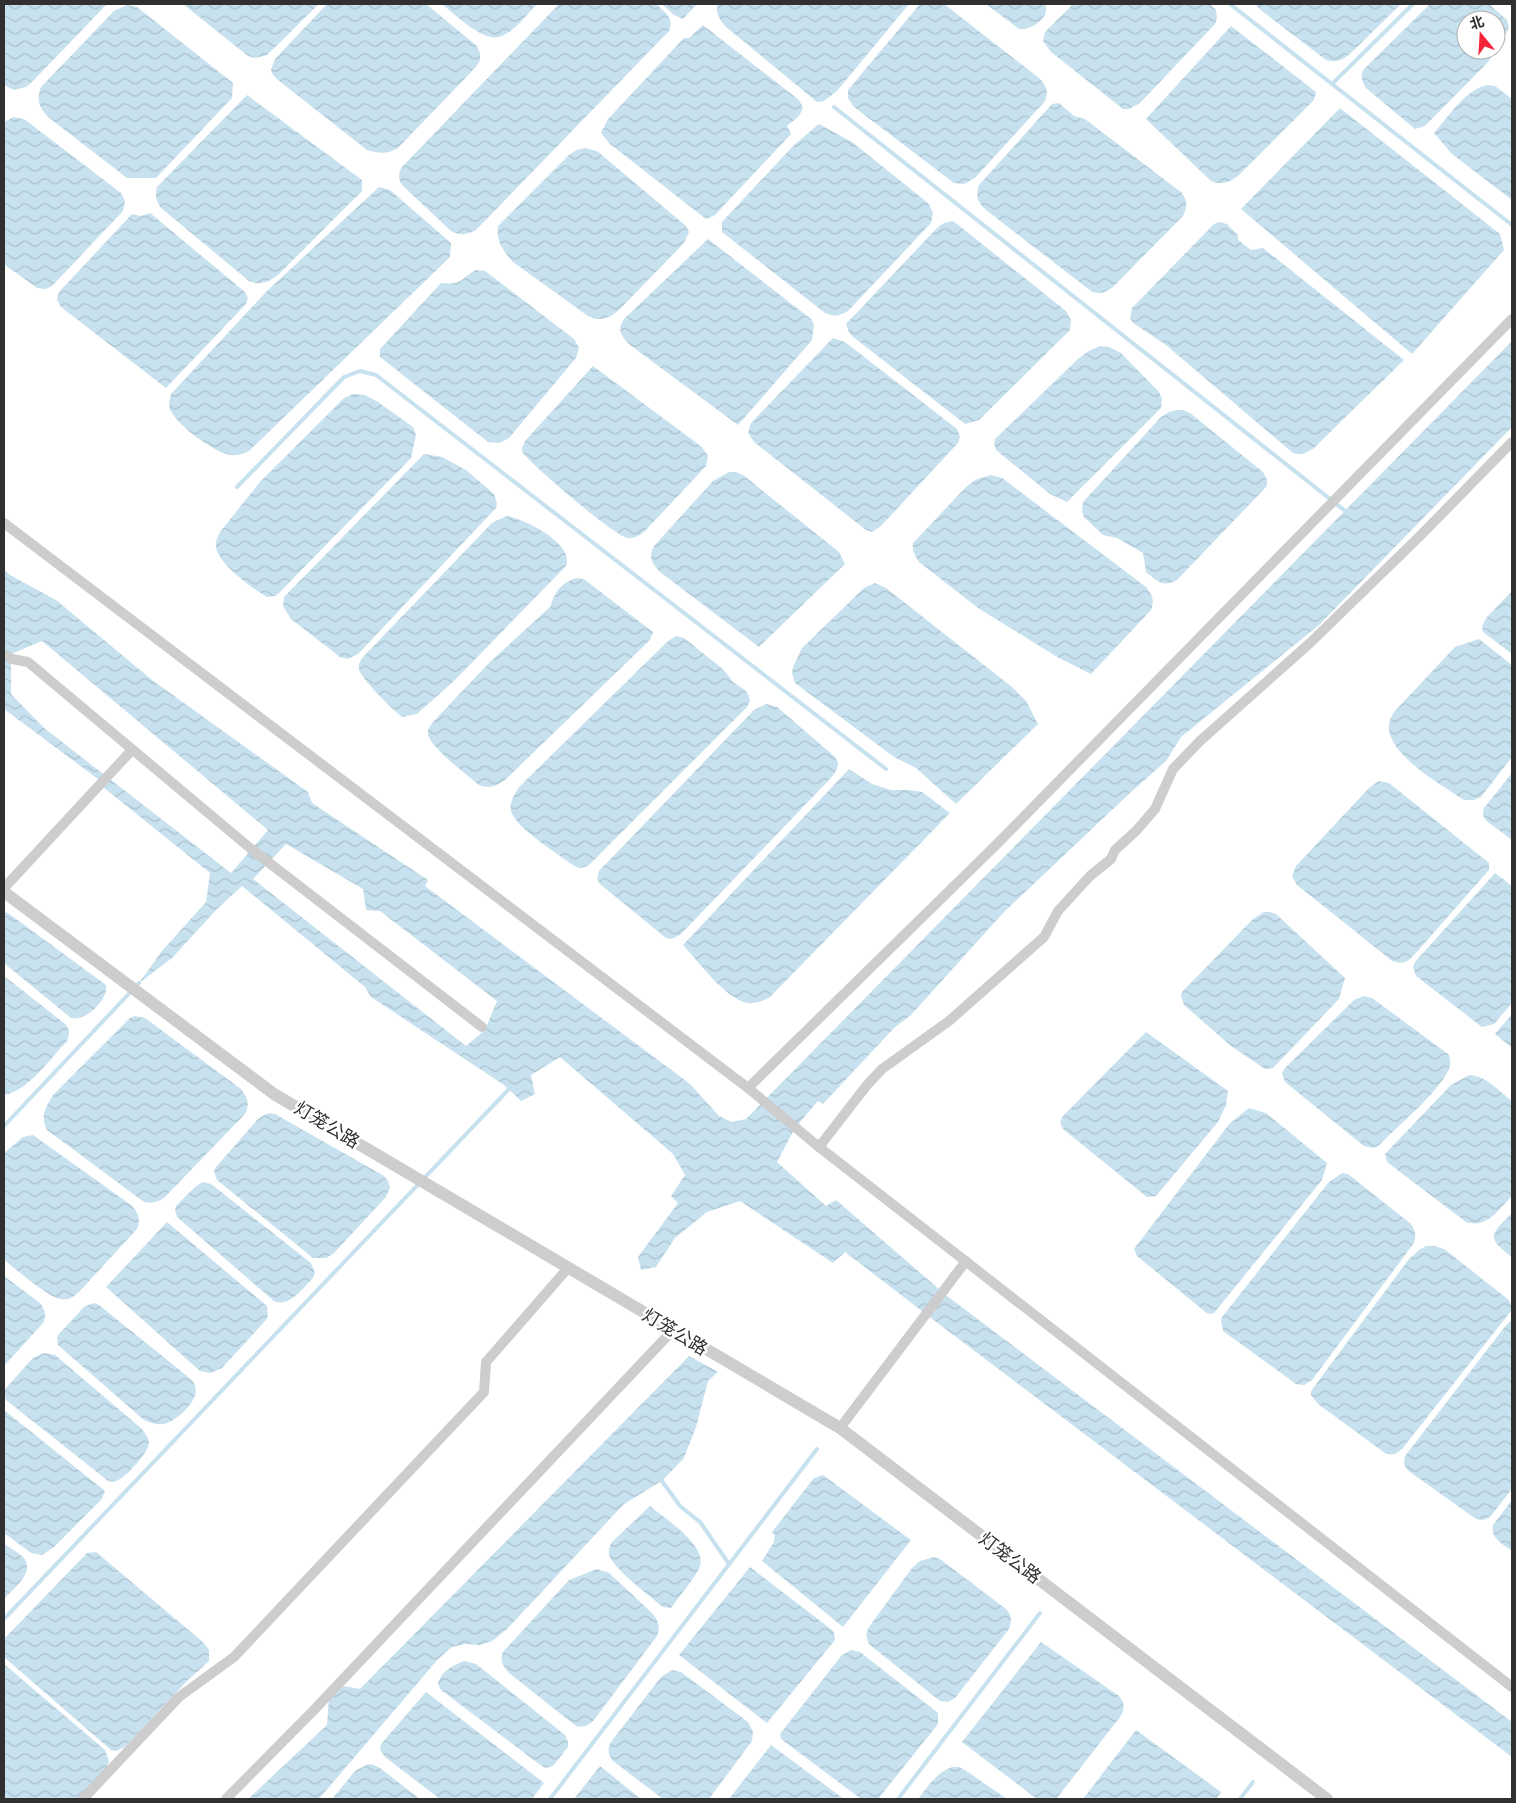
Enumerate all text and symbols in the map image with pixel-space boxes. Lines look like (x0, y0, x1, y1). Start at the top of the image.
north arrow (1456, 10, 1506, 60)
text: 北 (1468, 12, 1486, 32)
street label: 灯笼公路 (291, 1096, 364, 1152)
street label: 灯笼公路 (639, 1303, 712, 1359)
street label: 灯笼公路 (975, 1527, 1046, 1588)

